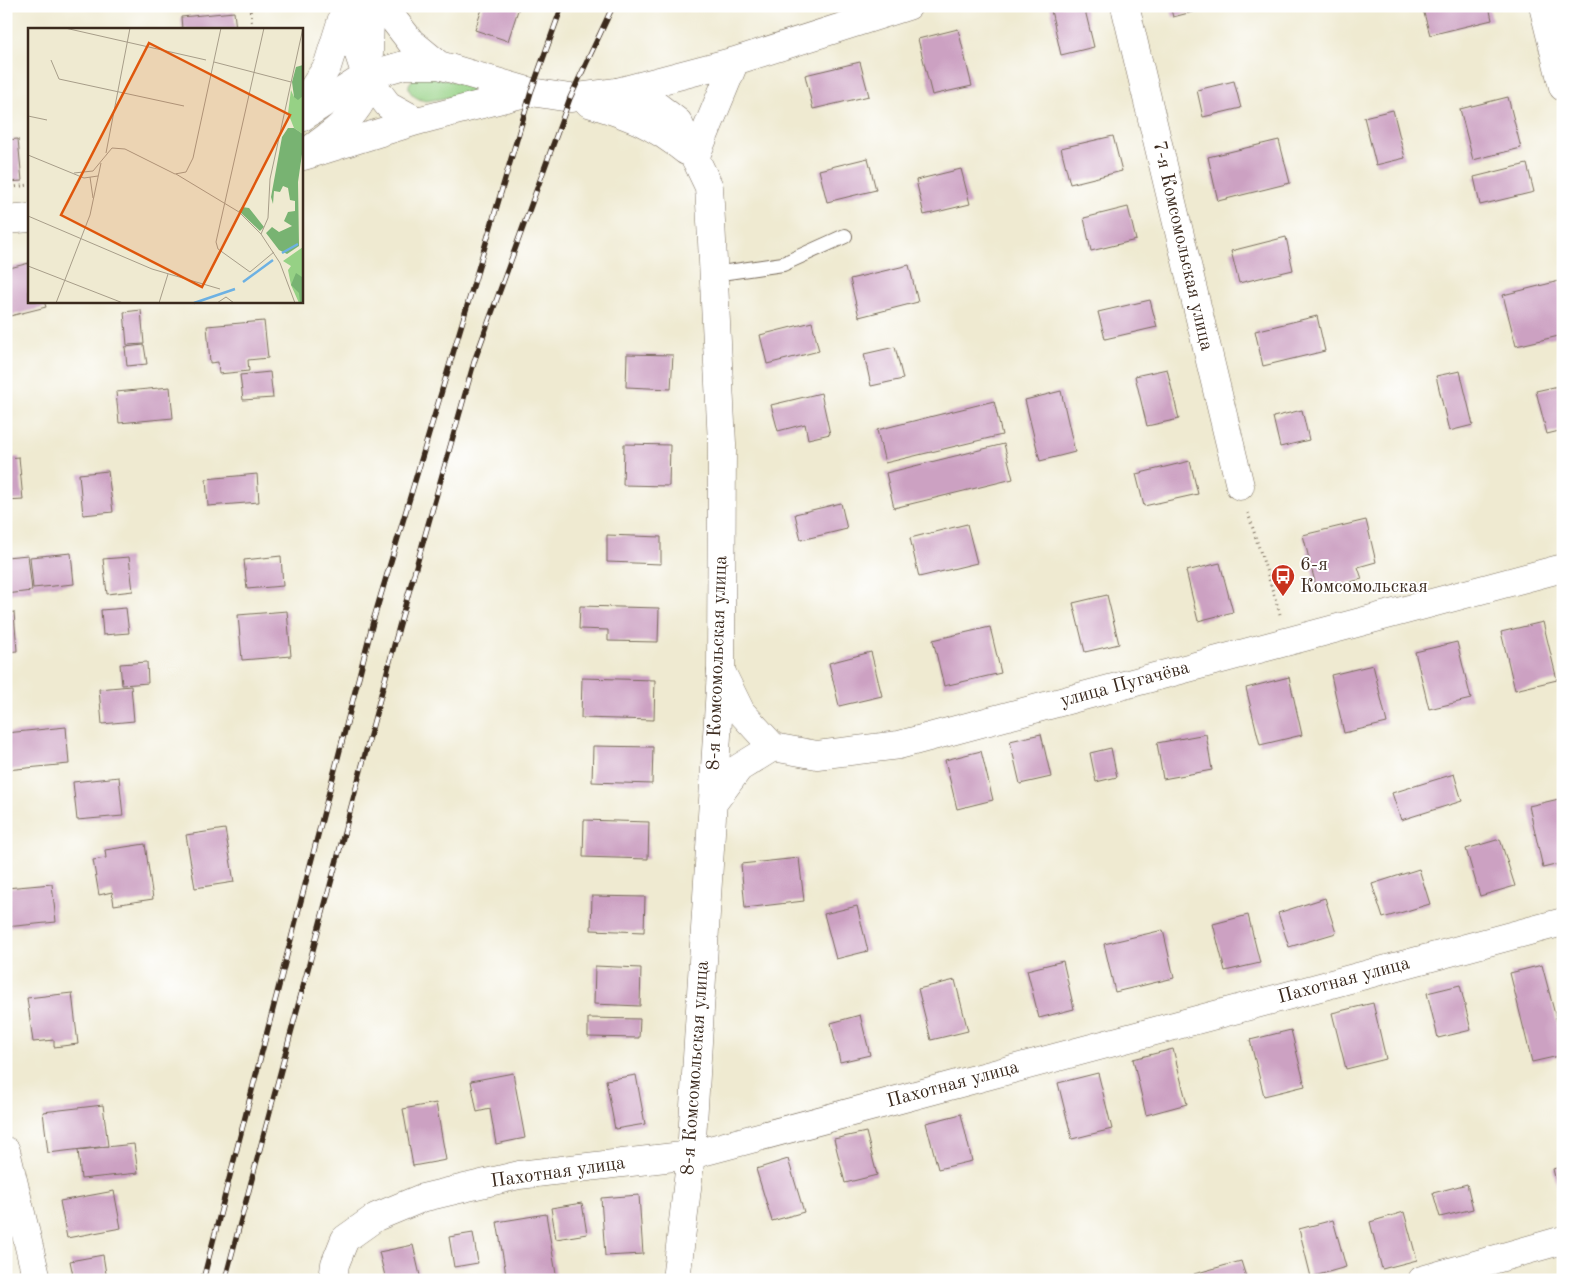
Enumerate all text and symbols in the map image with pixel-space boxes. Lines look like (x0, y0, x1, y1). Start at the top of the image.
inset map (28, 28, 302, 302)
street label: 7-я Комсомольская улица (1149, 139, 1216, 353)
street label: 8-я Комсомольская улица (705, 555, 731, 771)
place label: 6-я Комсомольская (1300, 556, 1428, 597)
bus stop icon: 6-я Комсомольская (1270, 563, 1296, 597)
street label: улица Пугачёва (1058, 658, 1192, 711)
street label: Пахотная улица (1276, 954, 1413, 1008)
street label: 8-я Комсомольская улица (679, 960, 713, 1176)
street label: Пахотная улица (885, 1058, 1022, 1112)
street label: Пахотная улица (489, 1154, 627, 1192)

